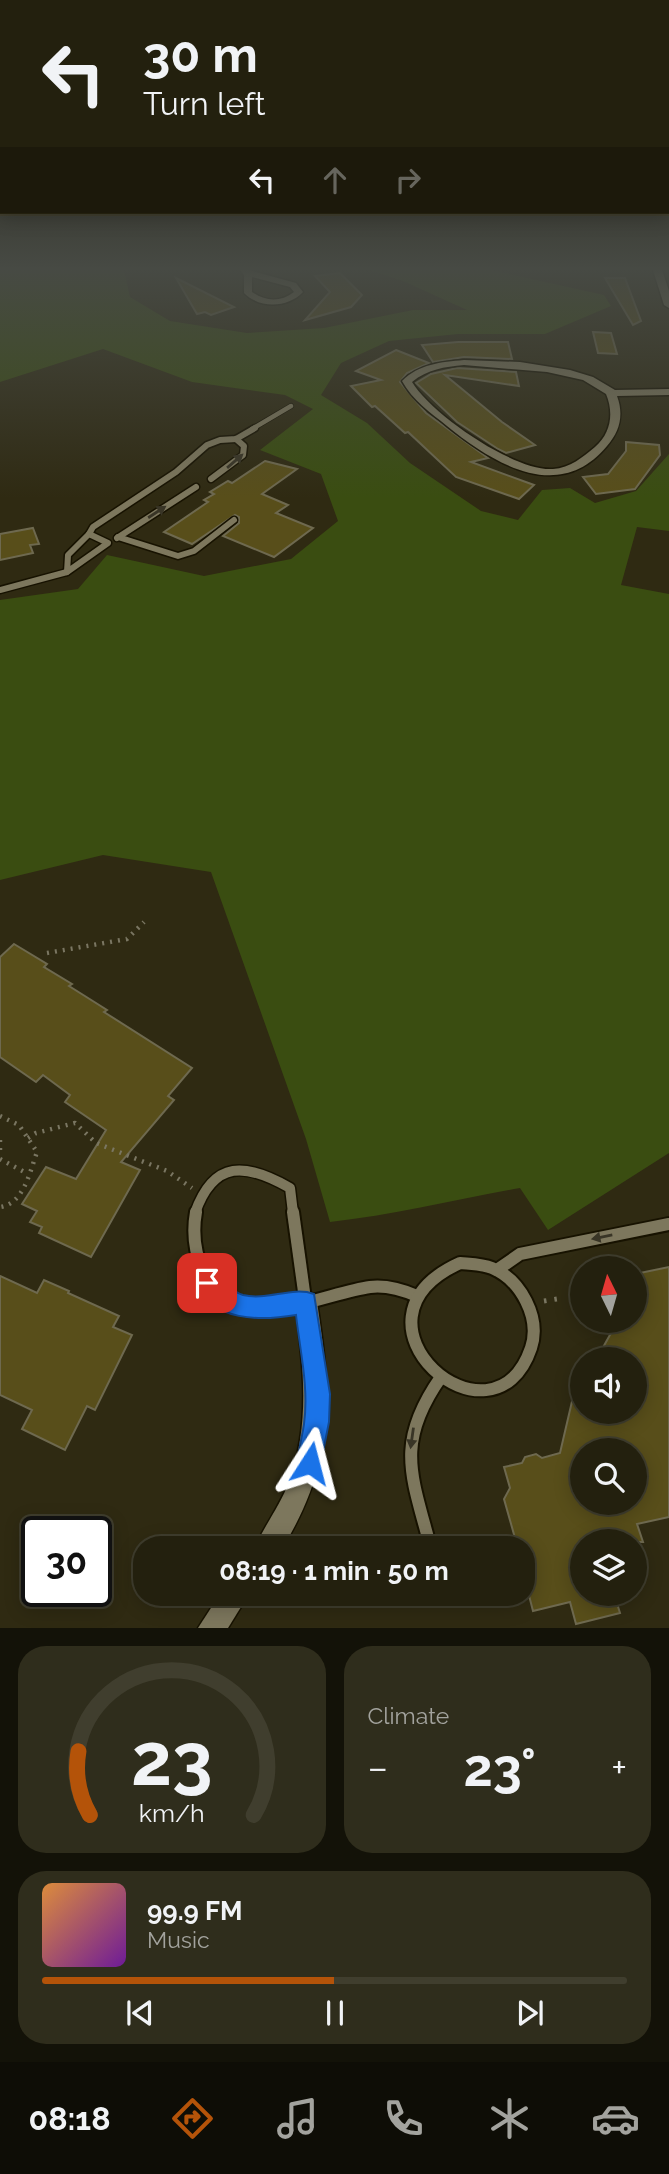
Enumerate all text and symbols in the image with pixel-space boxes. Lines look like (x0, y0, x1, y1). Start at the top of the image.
text: 30 m (143, 26, 258, 83)
icon: left (28, 28, 119, 119)
text: Turn left (143, 85, 265, 122)
icon: left (243, 161, 281, 199)
icon: ahead (316, 161, 354, 199)
icon: right (389, 161, 427, 199)
one-way arrow (226, 453, 244, 469)
one-way arrow (148, 506, 167, 519)
one-way arrow (591, 1232, 613, 1243)
pin (177, 1253, 237, 1313)
north arrow (570, 1256, 648, 1334)
map controls (570, 1256, 647, 1606)
icon: arrive (188, 1264, 226, 1302)
button: sound (570, 1347, 647, 1424)
position arrow (273, 1426, 347, 1500)
one-way arrow (407, 1427, 418, 1449)
button: search (570, 1438, 647, 1515)
speed limit sign: 30 (21, 1516, 112, 1607)
button: layers (570, 1529, 647, 1606)
text: 08:19 · 1 min · 50 m (219, 1556, 449, 1586)
text: Climate (368, 1702, 449, 1729)
text: 23 (131, 1718, 213, 1803)
text: 23° (463, 1737, 536, 1798)
text: − (368, 1745, 388, 1790)
text: + (611, 1745, 627, 1790)
text: km/h (139, 1798, 205, 1828)
text: 99.9 FM (147, 1896, 242, 1926)
text: Music (147, 1926, 210, 1953)
icon: previous (121, 1994, 159, 2032)
icon: pause (316, 1994, 354, 2032)
icon: next (511, 1994, 549, 2032)
icon: directions (168, 2094, 217, 2143)
icon: music (273, 2094, 322, 2143)
icon: phone (379, 2094, 428, 2143)
icon: climate (485, 2094, 534, 2143)
icon: car (591, 2094, 640, 2143)
text: 08:18 (28, 2100, 111, 2137)

